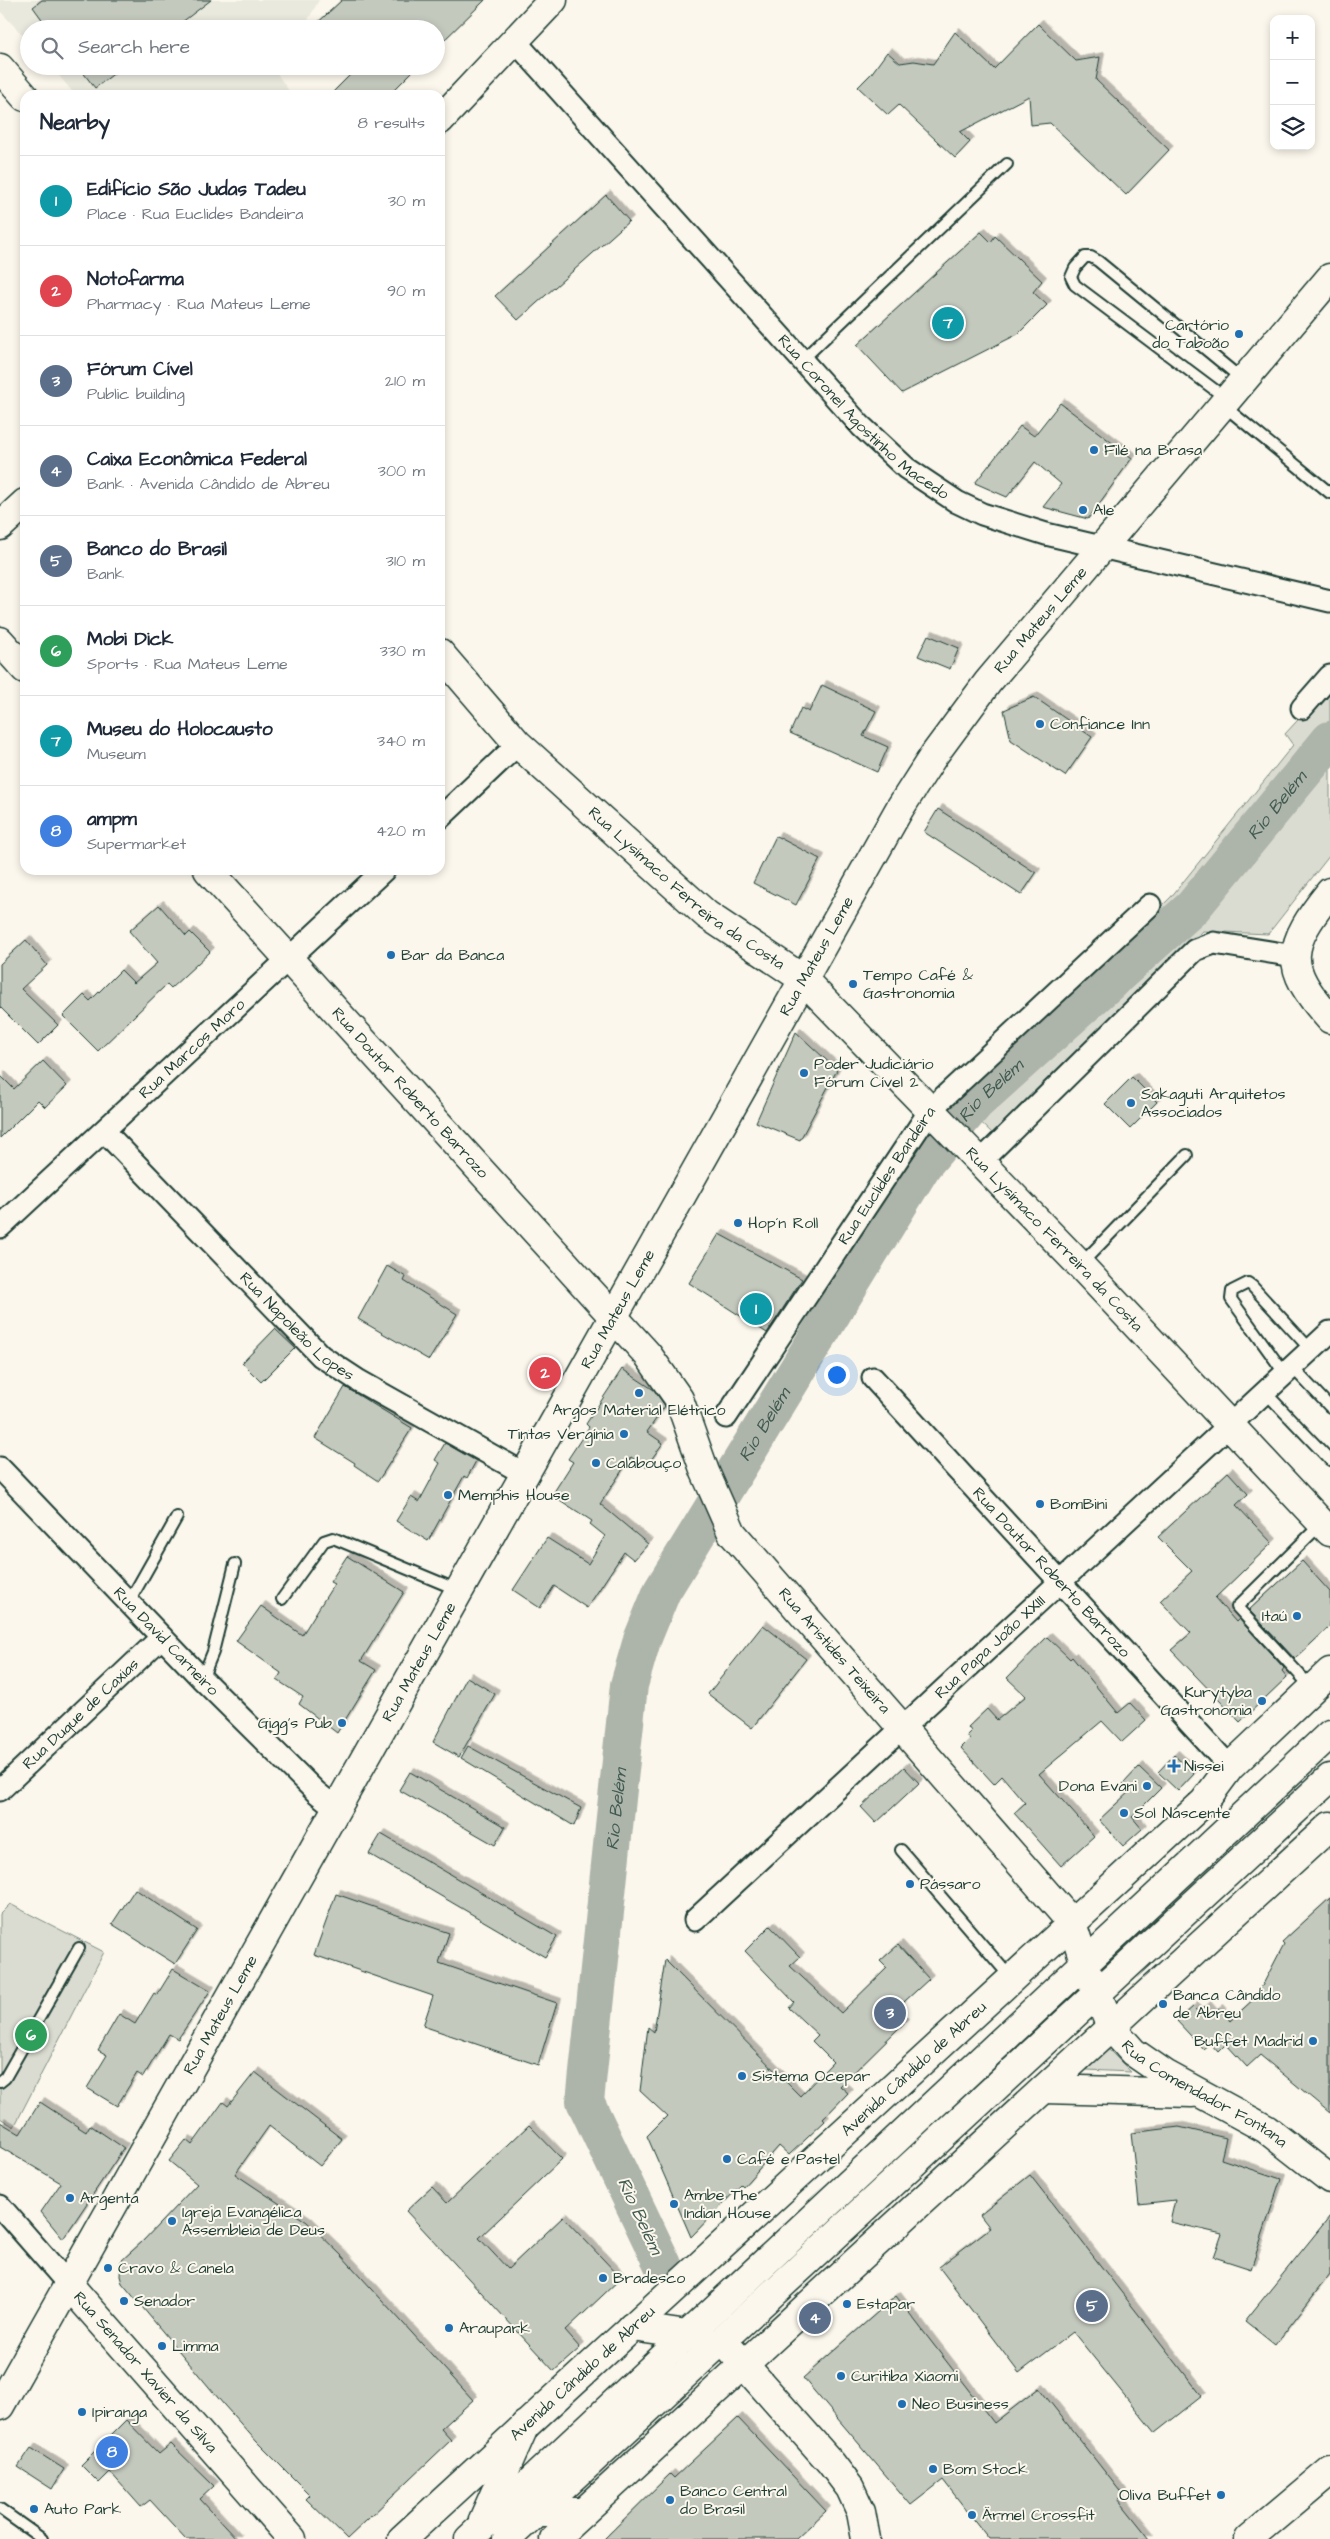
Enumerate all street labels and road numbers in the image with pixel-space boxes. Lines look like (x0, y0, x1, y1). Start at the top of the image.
street label: Rua Coronel Agostinho Macedo (773, 330, 953, 505)
street label: Rua Mateus Leme (989, 562, 1092, 678)
street label: Rua Lysímaco Ferreira da Costa (583, 802, 789, 975)
street label: Rua Mateus Leme (774, 892, 859, 1020)
street label: Rua Marcos Moro (134, 994, 250, 1104)
street label: Rua Doutor Roberto Barrozo (327, 1003, 494, 1183)
street label: Rua Euclides Bandeira (833, 1102, 941, 1249)
street label: Rua Lysímaco Ferreira da Costa (961, 1142, 1148, 1337)
street label: Rua Mateus Leme (575, 1245, 660, 1373)
street label: Rua Napoleão Lopes (235, 1267, 359, 1386)
street label: Rua Doutor Roberto Barrozo (968, 1483, 1135, 1663)
street label: Rua David Carneiro (109, 1582, 224, 1701)
street label: Rua Aristides Teixeira (774, 1583, 896, 1718)
street label: Rua Papa João XXIII (930, 1590, 1050, 1704)
street label: Rua Mateus Leme (377, 1598, 462, 1726)
street label: Rua Duque de Caxias (18, 1653, 144, 1774)
street label: Rua Mateus Leme (178, 1951, 263, 2079)
street label: Avenida Cândido de Abreu (836, 1996, 991, 2141)
street label: Rua Comendador Fontana (1116, 2035, 1292, 2153)
street label: Rua Senador Xavier da Silva (69, 2287, 223, 2458)
street label: Avenida Cândido de Abreu (505, 2301, 660, 2446)

